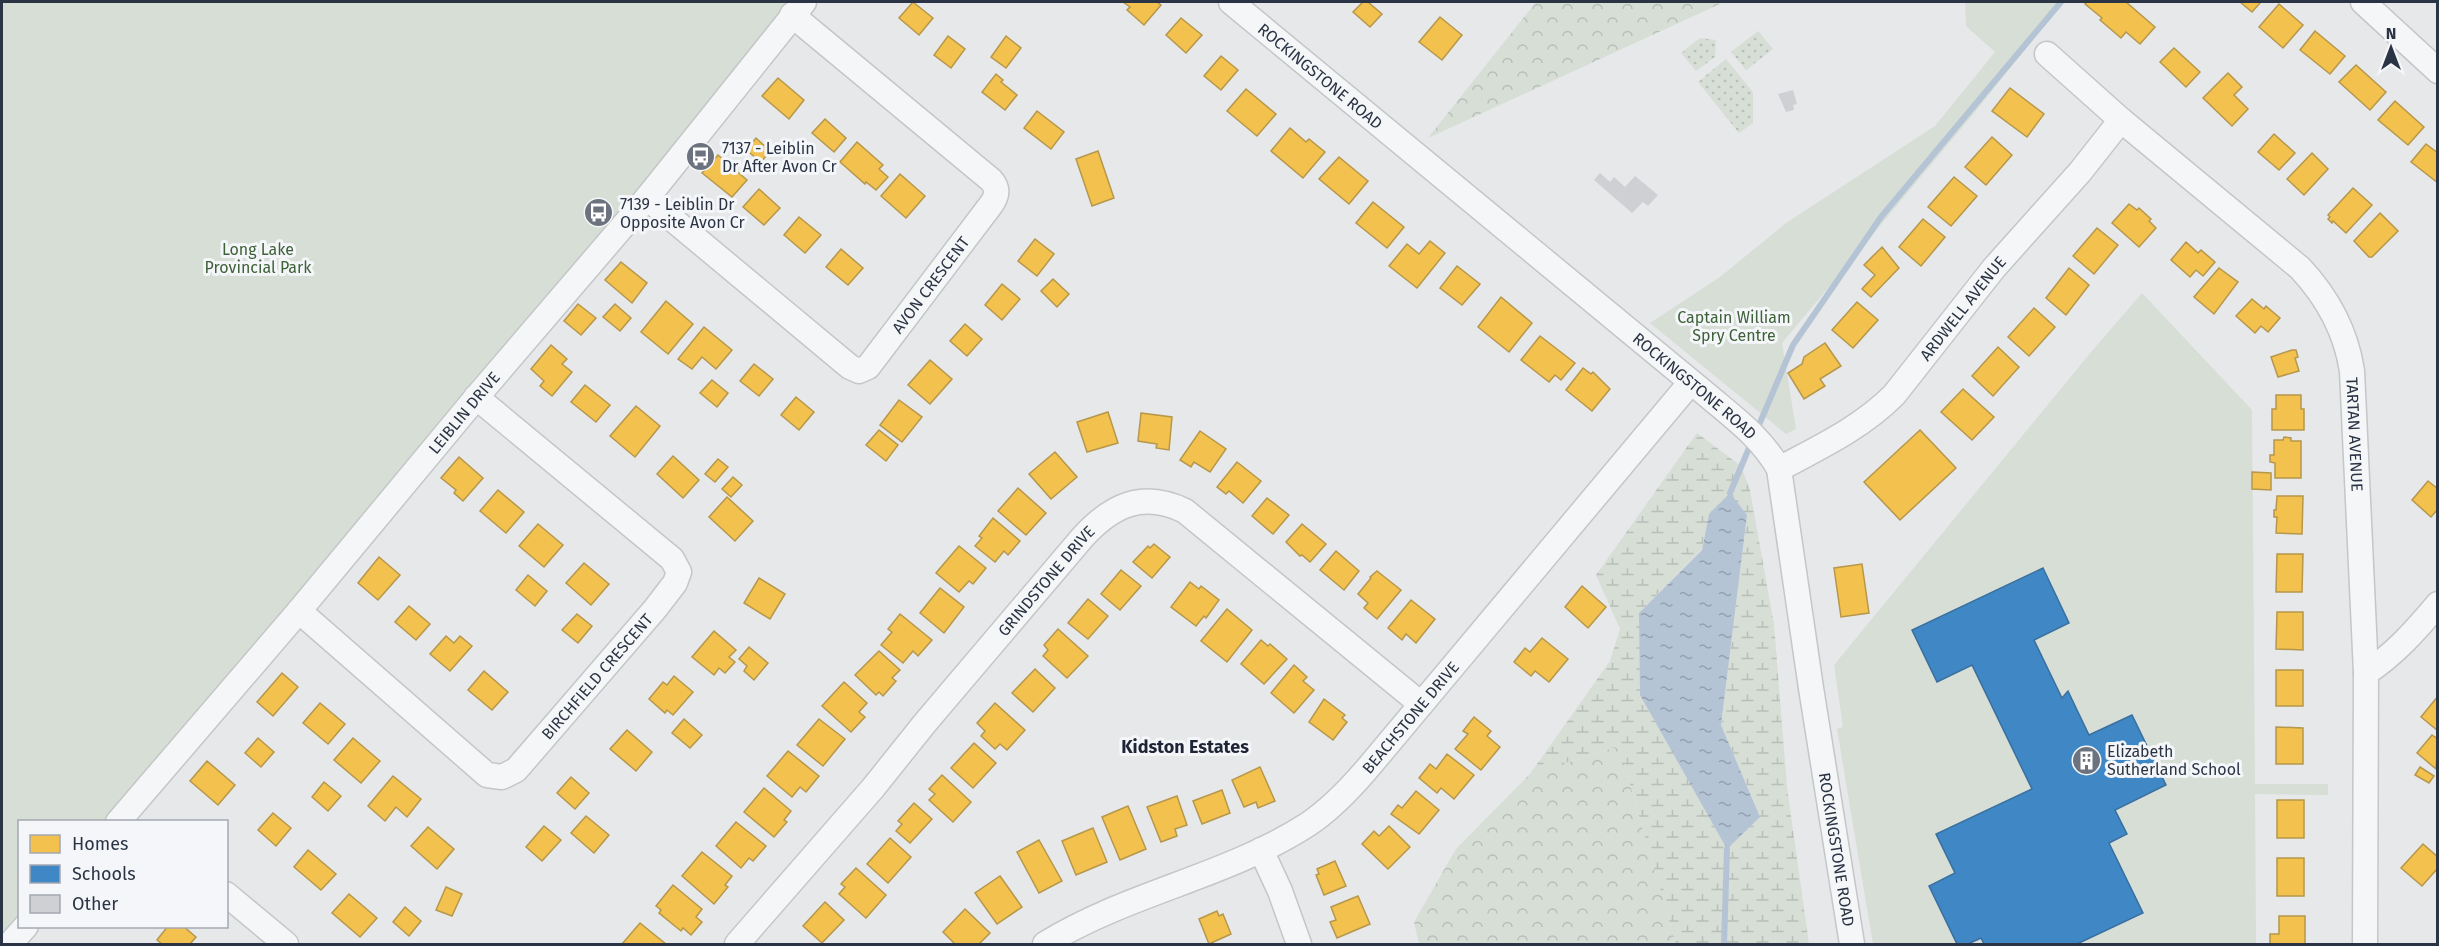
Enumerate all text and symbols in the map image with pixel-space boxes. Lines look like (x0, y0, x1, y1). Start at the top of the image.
north arrow (2361, 18, 2421, 78)
street label: ROCKINGSTONE ROAD (1254, 19, 1387, 133)
text: N (2386, 24, 2396, 43)
place label: 7137 - Leiblin Dr After Avon Cr (722, 139, 838, 176)
bus stop icon: 7137 - Leiblin Dr After Avon Cr (685, 141, 717, 173)
place label: 7139 - Leiblin Dr Opposite Avon Cr (620, 195, 746, 232)
bus stop icon: 7139 - Leiblin Dr Opposite Avon Cr (583, 197, 615, 229)
street label: AVON CRESCENT (888, 232, 974, 337)
park label: Long Lake Provincial Park (205, 240, 312, 277)
street label: ARDWELL AVENUE (1916, 252, 2010, 364)
park label: Captain William Spry Centre (1677, 308, 1791, 345)
street label: ROCKINGSTONE ROAD (1629, 328, 1761, 443)
street label: LEIBLIN DRIVE (424, 368, 504, 457)
street label: TARTAN AVENUE (2343, 377, 2367, 492)
street label: GRINDSTONE DRIVE (994, 521, 1098, 640)
street label: BIRCHFIELD CRESCENT (537, 609, 657, 743)
street label: BEACHSTONE DRIVE (1358, 657, 1463, 777)
district label: Kidston Estates (1121, 736, 1249, 758)
place label: Elizabeth Sutherland School (2107, 742, 2241, 779)
building icon: Elizabeth Sutherland School (2070, 744, 2102, 776)
street label: ROCKINGSTONE ROAD (1815, 771, 1859, 928)
legend (18, 820, 228, 928)
text: Homes (72, 833, 128, 855)
text: Schools (72, 863, 136, 885)
text: Other (72, 893, 118, 915)

